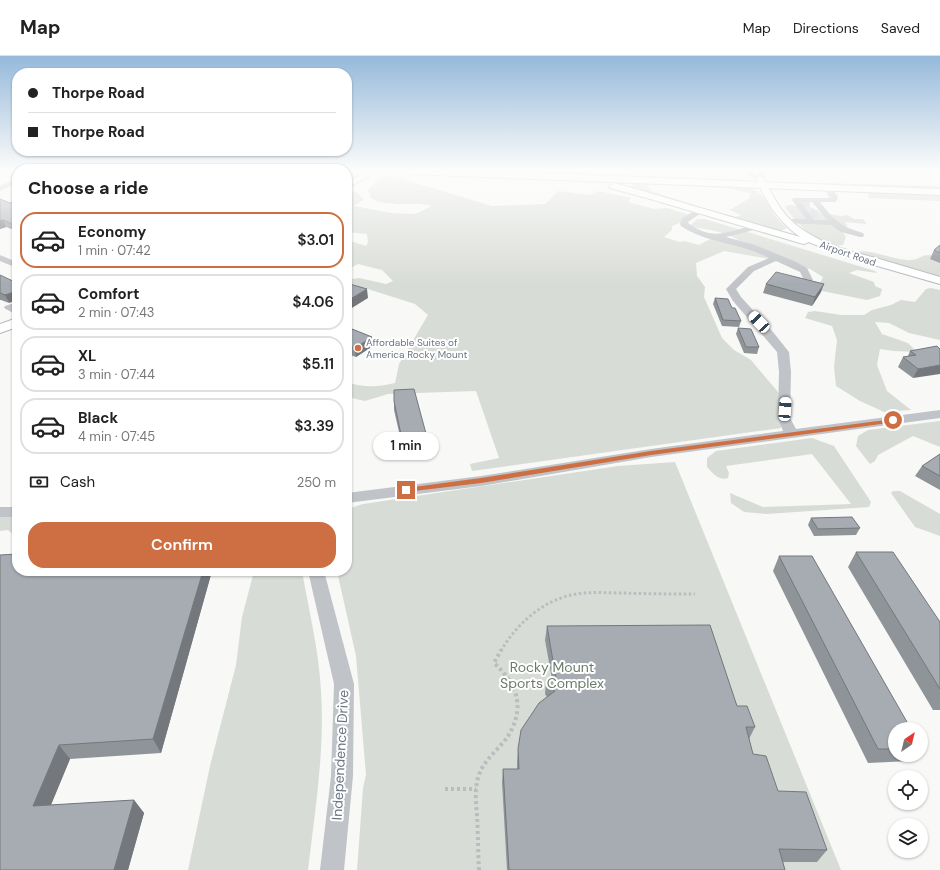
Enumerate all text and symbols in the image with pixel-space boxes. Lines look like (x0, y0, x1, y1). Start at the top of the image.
text: Map (20, 15, 60, 40)
text: Map (743, 19, 771, 37)
text: Directions (793, 19, 859, 37)
text: Saved (881, 19, 920, 37)
text: Thorpe Road (52, 83, 145, 103)
text: Thorpe Road (52, 122, 145, 142)
text: Choose a ride (28, 176, 149, 200)
icon: car (30, 222, 66, 258)
text: Economy (78, 222, 146, 242)
text: $3.01 (297, 230, 334, 250)
street label: Airport Road (818, 238, 878, 269)
text: 1 min · 07:42 (78, 242, 151, 259)
icon: car (30, 284, 66, 320)
text: Comfort (78, 284, 139, 304)
text: $4.06 (293, 292, 334, 312)
text: 2 min · 07:43 (78, 304, 154, 321)
car (746, 309, 772, 335)
place label: Affordable Suites of America Rocky Mount (366, 336, 468, 361)
marker: Affordable Suites of America Rocky Mount (353, 343, 363, 353)
icon: car (30, 346, 66, 382)
text: XL (78, 346, 96, 366)
text: $5.11 (302, 354, 334, 374)
text: 3 min · 07:44 (78, 366, 155, 383)
car (778, 397, 792, 421)
icon: car (30, 408, 66, 444)
text: Black (78, 408, 118, 428)
route start (884, 411, 902, 429)
text: $3.39 (294, 416, 334, 436)
text: 4 min · 07:45 (78, 428, 155, 445)
callout: 1 min (373, 432, 439, 460)
text: 1 min (390, 437, 422, 454)
icon: cash (28, 471, 50, 493)
text: Cash (60, 472, 95, 492)
text: 250 m (297, 474, 336, 491)
route end (397, 481, 415, 499)
button: Confirm (28, 522, 336, 568)
park label: Rocky Mount Sports Complex (500, 658, 604, 692)
street label: Independence Drive (328, 689, 352, 821)
north arrow (888, 722, 928, 762)
map controls (888, 722, 928, 858)
button: locate (888, 770, 928, 810)
button: layers (888, 818, 928, 858)

